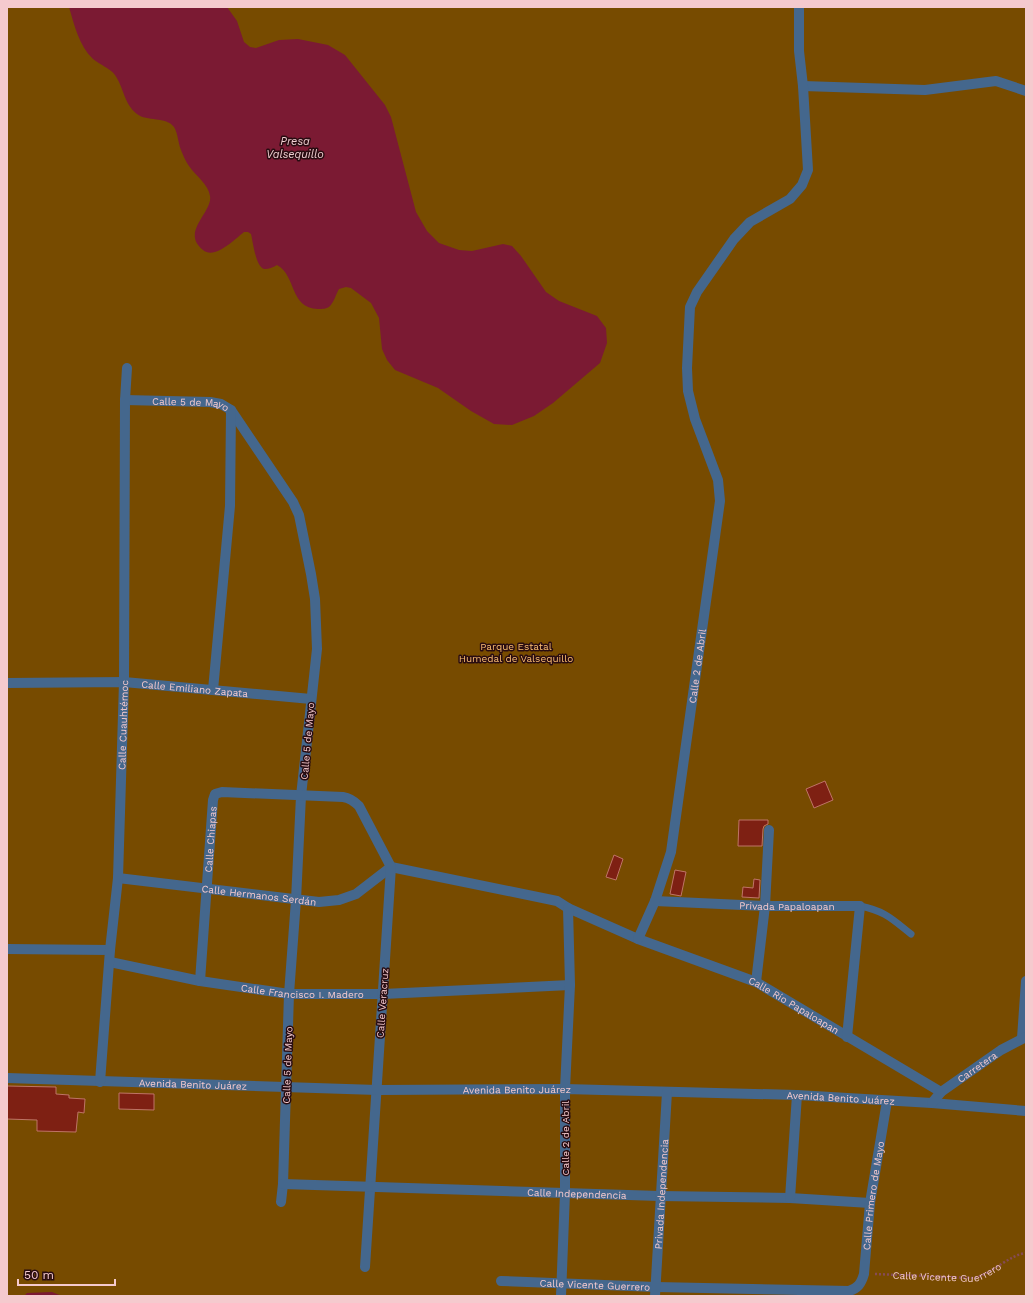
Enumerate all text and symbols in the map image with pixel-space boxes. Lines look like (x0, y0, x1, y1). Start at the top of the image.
water label: Presa Valsequillo (266, 135, 324, 161)
street label: Calle 5 de Mayo (152, 396, 231, 414)
street label: Calle 2 de Abril (687, 628, 708, 704)
park label: Parque Estatal Humedal de Valsequillo (459, 641, 573, 664)
street label: Calle Cuauhtémoc (116, 679, 130, 770)
street label: Calle Emiliano Zapata (141, 679, 249, 699)
street label: Calle 5 de Mayo (299, 702, 316, 780)
street label: Calle Chiapas (203, 806, 219, 873)
street label: Calle Hermanos Serdán (201, 883, 317, 908)
street label: Privada Papaloapan (739, 900, 835, 912)
street label: Calle Veracruz (375, 968, 390, 1038)
street label: Calle Río Papaloapan (747, 975, 841, 1036)
street label: Calle Francisco I. Madero (240, 982, 364, 1000)
street label: Calle 5 de Mayo (281, 1026, 294, 1104)
street label: Carretera (955, 1049, 999, 1085)
street label: Avenida Benito Juárez (139, 1077, 247, 1092)
street label: Avenida Benito Juárez (463, 1084, 571, 1096)
street label: Avenida Benito Juárez (786, 1090, 895, 1107)
street label: Calle 2 de Abril (560, 1101, 571, 1175)
street label: Privada Independencia (653, 1138, 670, 1250)
street label: Calle Primero de Mayo (861, 1140, 886, 1251)
street label: Calle Independencia (527, 1187, 627, 1201)
scale bar (18, 1261, 115, 1287)
street label: Calle Vicente Guerrero (892, 1261, 1003, 1284)
text: 50 m (24, 1268, 54, 1282)
street label: Calle Vicente Guerrero (539, 1278, 650, 1293)

